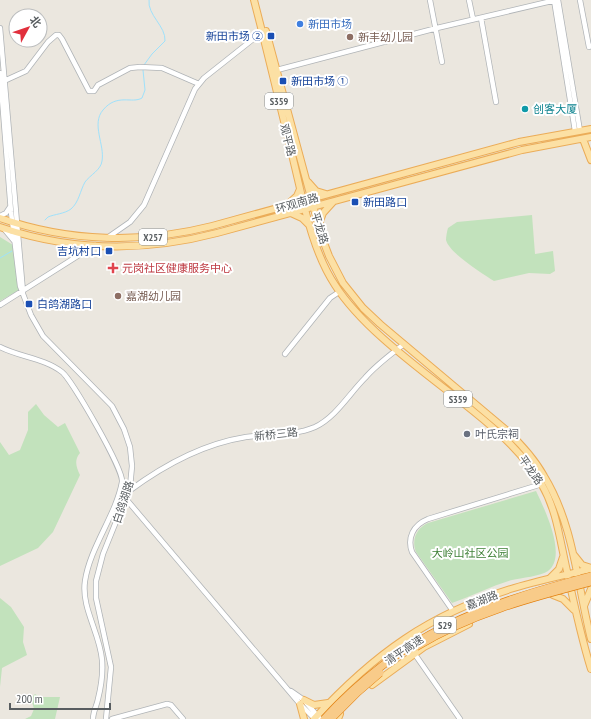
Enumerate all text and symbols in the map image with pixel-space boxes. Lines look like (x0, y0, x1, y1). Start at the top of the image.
north arrow (8, 8, 48, 48)
text: 北 (27, 13, 45, 30)
place label: 新田市场 (308, 17, 352, 31)
marker: 新田市场 (295, 19, 305, 29)
place label: 新田市场 ② (206, 29, 263, 43)
place label: 新丰幼儿园 (358, 30, 413, 44)
marker: 新田市场 ② (266, 31, 276, 41)
marker: 新丰幼儿园 (345, 32, 355, 42)
place label: 新田市场 ① (291, 74, 348, 88)
marker: 新田市场 ① (278, 76, 288, 86)
road number: S359 (265, 93, 293, 109)
place label: 创客大厦 (533, 102, 577, 116)
marker: 创客大厦 (520, 104, 530, 114)
street label: 观平路 (277, 122, 299, 158)
street label: 环观南路 (274, 190, 320, 216)
place label: 新田路口 (363, 195, 407, 209)
marker: 新田路口 (350, 197, 360, 207)
street label: 平龙路 (308, 210, 332, 246)
road number: X257 (139, 229, 167, 245)
place label: 吉坑村口 (57, 244, 101, 258)
marker: 吉坑村口 (104, 246, 114, 256)
place label: 元岗社区健康服务中心 (122, 261, 232, 275)
marker: 元岗社区健康服务中心 (107, 262, 119, 274)
place label: 嘉湖幼儿园 (126, 289, 181, 303)
marker: 嘉湖幼儿园 (113, 291, 123, 301)
place label: 白鸽湖路口 (37, 297, 92, 311)
marker: 白鸽湖路口 (24, 299, 34, 309)
road number: S359 (444, 391, 472, 407)
street label: 新桥三路 (253, 425, 299, 443)
place label: 叶氏宗祠 (475, 427, 519, 441)
marker: 叶氏宗祠 (462, 429, 472, 439)
street label: 平龙路 (516, 452, 546, 488)
street label: 白鸽湖路 (110, 479, 136, 525)
park label: 大岭山社区公园 (432, 546, 509, 560)
street label: 嘉湖路 (464, 588, 500, 612)
road number: S29 (434, 617, 456, 633)
street label: 清平高速 (382, 632, 426, 668)
scale bar (10, 685, 110, 711)
text: 200 m (16, 691, 43, 706)

